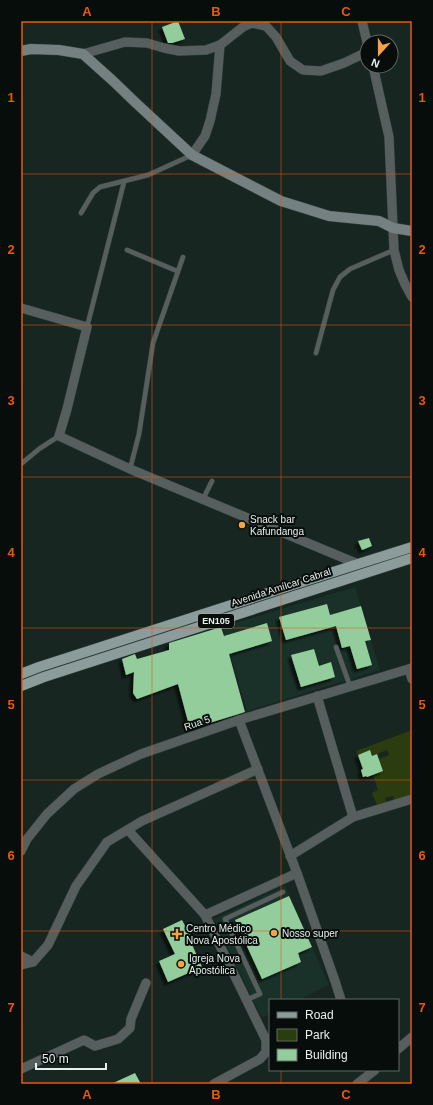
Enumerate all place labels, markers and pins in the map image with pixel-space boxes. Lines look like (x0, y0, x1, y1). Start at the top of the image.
place label: Snack bar Kafundanga (250, 514, 304, 537)
marker: Snack bar Kafundanga (237, 520, 247, 530)
place label: Centro Médico Nova Apostólica (186, 923, 258, 946)
marker: Centro Médico Nova Apostólica (171, 928, 183, 940)
marker: Nosso super (269, 928, 279, 938)
place label: Nosso super (282, 928, 339, 939)
place label: Igreja Nova Apostólica (189, 953, 241, 976)
marker: Igreja Nova Apostólica (176, 959, 186, 969)

